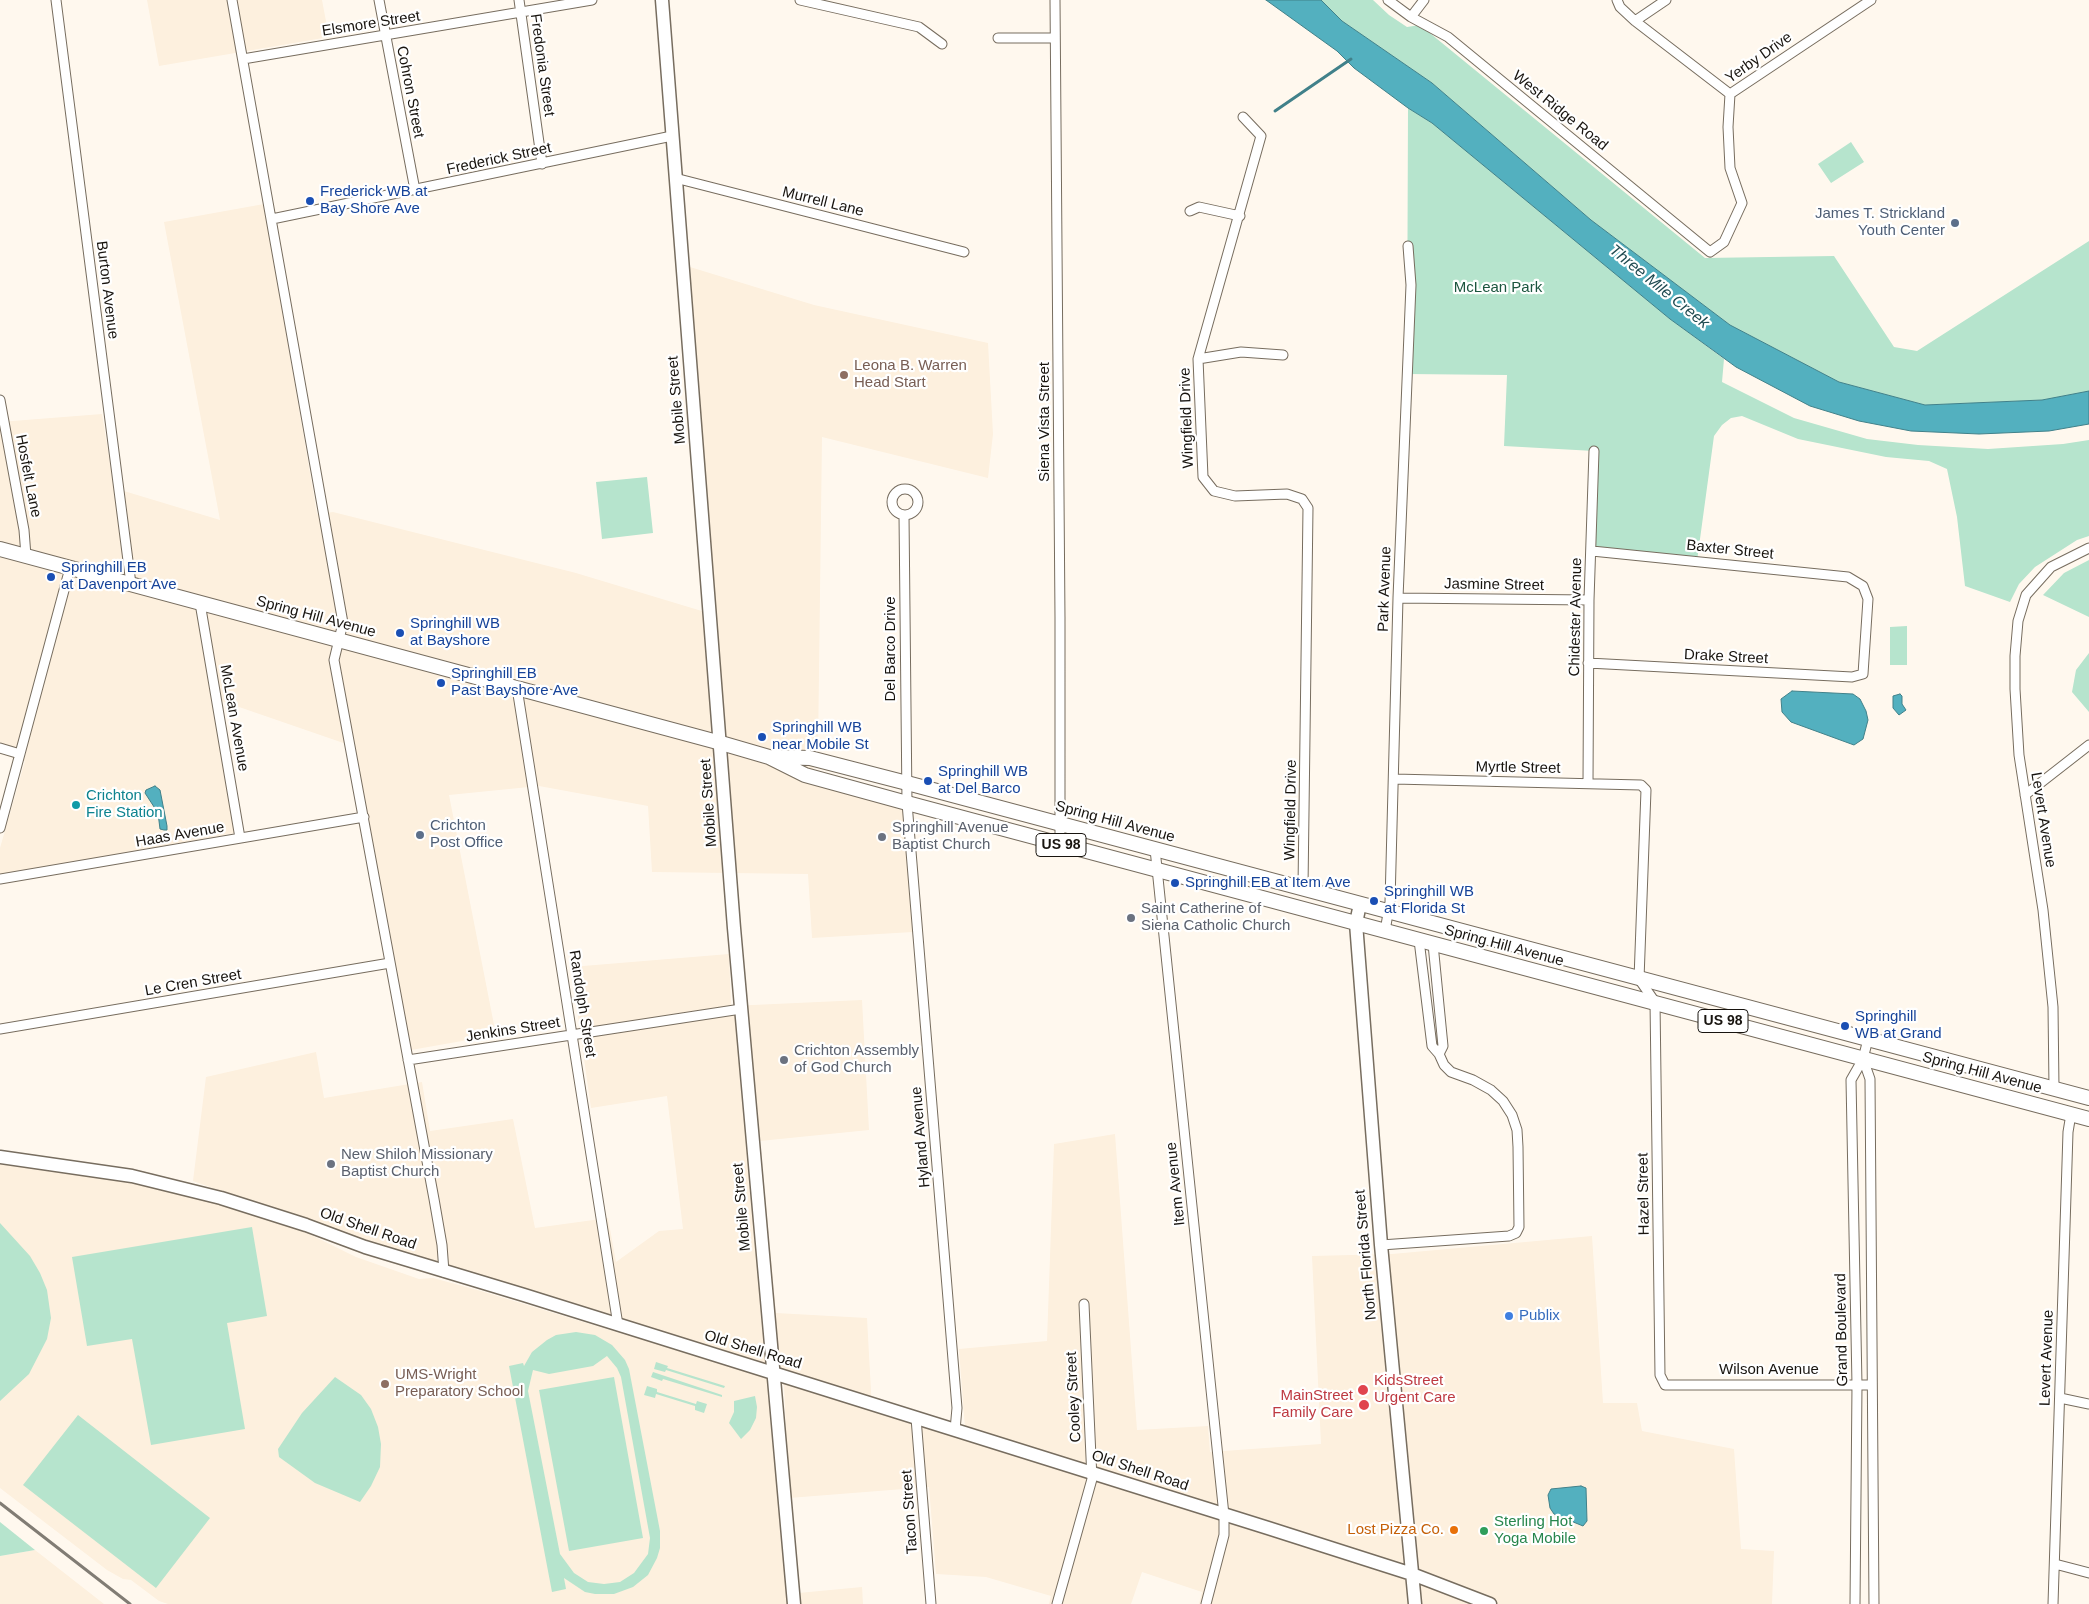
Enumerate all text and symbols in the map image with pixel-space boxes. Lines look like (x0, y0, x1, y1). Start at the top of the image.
street label: Elsmore Street (321, 7, 421, 41)
street label: Fredonia Street (526, 13, 558, 117)
street label: Yerby Drive (1722, 29, 1796, 87)
street label: Cohron Street (392, 44, 428, 140)
street label: West Ridge Road (1509, 67, 1611, 155)
street label: Frederick Street (445, 139, 553, 179)
place label: Frederick WB at Bay Shore Ave (320, 183, 428, 218)
street label: Murrell Lane (780, 183, 866, 221)
marker: Frederick WB at Bay Shore Ave (304, 195, 316, 207)
place label: James T. Strickland Youth Center (1815, 205, 1945, 240)
marker: James T. Strickland Youth Center (1949, 217, 1961, 229)
street label: Burton Avenue (92, 240, 122, 340)
water label: Three Mile Creek (1605, 241, 1713, 333)
park label: McLean Park (1454, 279, 1542, 297)
street label: Mobile Street (664, 355, 690, 445)
place label: Leona B. Warren Head Start (854, 357, 967, 392)
street label: Siena Vista Street (1036, 362, 1054, 482)
street label: Wingfield Drive (1176, 367, 1198, 469)
marker: Leona B. Warren Head Start (838, 369, 850, 381)
street label: Hosfelt Lane (11, 433, 45, 519)
street label: Baxter Street (1686, 536, 1774, 564)
street label: Park Avenue (1375, 546, 1395, 632)
street label: Chidester Avenue (1566, 557, 1586, 677)
place label: Springhill EB at Davenport Ave (61, 559, 177, 594)
marker: Springhill EB at Davenport Ave (45, 571, 57, 583)
street label: Jasmine Street (1444, 575, 1544, 595)
street label: Spring Hill Avenue (254, 592, 378, 642)
street label: Del Barco Drive (882, 596, 900, 702)
place label: Springhill WB at Bayshore (410, 615, 500, 650)
marker: Springhill WB at Bayshore (394, 627, 406, 639)
street label: Drake Street (1683, 646, 1769, 668)
street label: McLean Avenue (216, 663, 252, 773)
place label: Springhill EB Past Bayshore Ave (451, 665, 578, 700)
marker: Springhill EB Past Bayshore Ave (435, 677, 447, 689)
place label: Springhill WB near Mobile St (772, 719, 869, 754)
marker: Springhill WB near Mobile St (756, 731, 768, 743)
street label: Mobile Street (697, 758, 721, 848)
street label: Myrtle Street (1475, 758, 1561, 778)
street label: Wingfield Drive (1281, 759, 1301, 861)
place label: Springhill WB at Del Barco (938, 763, 1028, 798)
street label: Levert Avenue (2027, 771, 2059, 869)
marker: Springhill WB at Del Barco (922, 775, 934, 787)
place label: Crichton Fire Station (86, 787, 163, 822)
street label: Spring Hill Avenue (1053, 797, 1177, 847)
marker: Crichton Fire Station (70, 799, 82, 811)
place label: Crichton Post Office (430, 817, 503, 852)
street label: Haas Avenue (134, 818, 226, 852)
place label: Springhill Avenue Baptist Church (892, 819, 1008, 854)
marker: Crichton Post Office (414, 829, 426, 841)
marker: Springhill Avenue Baptist Church (876, 831, 888, 843)
road number: US 98 (1036, 834, 1086, 856)
place label: Springhill EB at Item Ave (1185, 874, 1351, 892)
marker: Springhill EB at Item Ave (1169, 877, 1181, 889)
place label: Springhill WB at Florida St (1384, 883, 1474, 918)
marker: Springhill WB at Florida St (1368, 895, 1380, 907)
place label: Saint Catherine of Siena Catholic Church (1141, 900, 1290, 935)
marker: Saint Catherine of Siena Catholic Church (1125, 912, 1137, 924)
street label: Spring Hill Avenue (1442, 921, 1566, 971)
street label: Randolph Street (565, 949, 599, 1059)
street label: Le Cren Street (143, 966, 243, 1000)
place label: Springhill WB at Grand (1855, 1008, 1942, 1043)
road number: US 98 (1698, 1009, 1748, 1032)
street label: Jenkins Street (465, 1014, 561, 1046)
marker: Springhill WB at Grand (1839, 1020, 1851, 1032)
place label: Crichton Assembly of God Church (794, 1042, 919, 1077)
street label: Spring Hill Avenue (1920, 1048, 2044, 1098)
marker: Crichton Assembly of God Church (778, 1054, 790, 1066)
street label: Hyland Avenue (908, 1086, 934, 1188)
street label: Item Avenue (1163, 1141, 1189, 1227)
place label: New Shiloh Missionary Baptist Church (341, 1146, 493, 1181)
street label: Hazel Street (1634, 1153, 1654, 1235)
marker: New Shiloh Missionary Baptist Church (325, 1158, 337, 1170)
street label: Mobile Street (729, 1162, 755, 1252)
street label: North Florida Street (1351, 1189, 1381, 1321)
street label: Old Shell Road (317, 1204, 419, 1254)
street label: Grand Boulevard (1832, 1273, 1852, 1387)
place label: Publix (1519, 1307, 1560, 1325)
street label: Levert Avenue (2036, 1309, 2058, 1407)
marker: Publix (1503, 1310, 1515, 1322)
street label: Old Shell Road (702, 1327, 804, 1373)
street label: Cooley Street (1063, 1351, 1085, 1443)
street label: Wilson Avenue (1719, 1361, 1819, 1379)
place label: UMS-Wright Preparatory School (395, 1366, 523, 1401)
place label: KidsStreet Urgent Care (1374, 1372, 1456, 1407)
marker: UMS-Wright Preparatory School (379, 1378, 391, 1390)
marker: KidsStreet Urgent Care (1356, 1383, 1370, 1397)
place label: MainStreet Family Care (1272, 1387, 1353, 1422)
marker: MainStreet Family Care (1357, 1398, 1371, 1412)
street label: Old Shell Road (1089, 1447, 1191, 1495)
street label: Tacon Street (898, 1469, 922, 1555)
place label: Sterling Hot Yoga Mobile (1494, 1513, 1576, 1548)
place label: Lost Pizza Co. (1347, 1521, 1444, 1539)
marker: Lost Pizza Co. (1448, 1524, 1460, 1536)
marker: Sterling Hot Yoga Mobile (1478, 1525, 1490, 1537)

